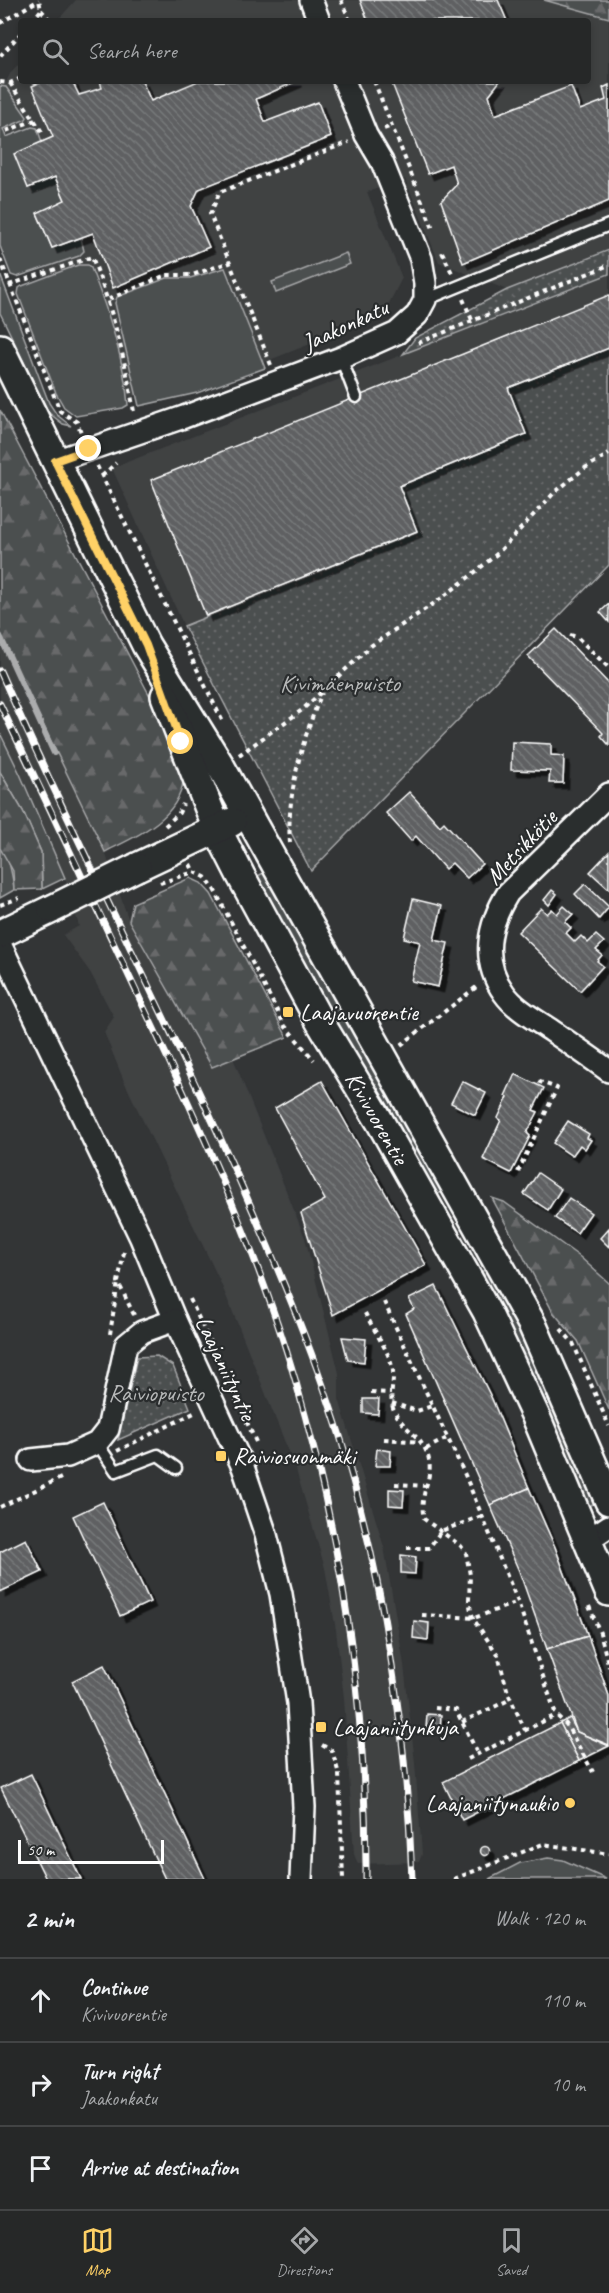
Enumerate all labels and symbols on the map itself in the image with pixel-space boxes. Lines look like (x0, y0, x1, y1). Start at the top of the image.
street label: Jaakonkatu (296, 291, 395, 358)
route end (75, 435, 101, 461)
park label: Kivimäenpuisto (280, 668, 402, 698)
route start (167, 728, 193, 754)
street label: Metsikkötie (479, 802, 565, 891)
place label: Laajavuorentie (300, 997, 420, 1027)
marker: Laajavuorentie (281, 1005, 295, 1019)
street label: Kivivuorentie (338, 1066, 417, 1172)
street label: Laajaniityntie (189, 1311, 264, 1427)
park label: Raiviopuisto (108, 1378, 205, 1408)
place label: Raiviosuonmäki (233, 1441, 358, 1471)
marker: Raiviosuonmäki (214, 1449, 228, 1463)
place label: Laajaniitynkuja (333, 1712, 459, 1742)
marker: Laajaniitynkuja (314, 1720, 328, 1734)
place label: Laajaniitynaukio (426, 1788, 560, 1818)
marker: Laajaniitynaukio (563, 1796, 577, 1810)
scale bar (18, 1837, 164, 1864)

